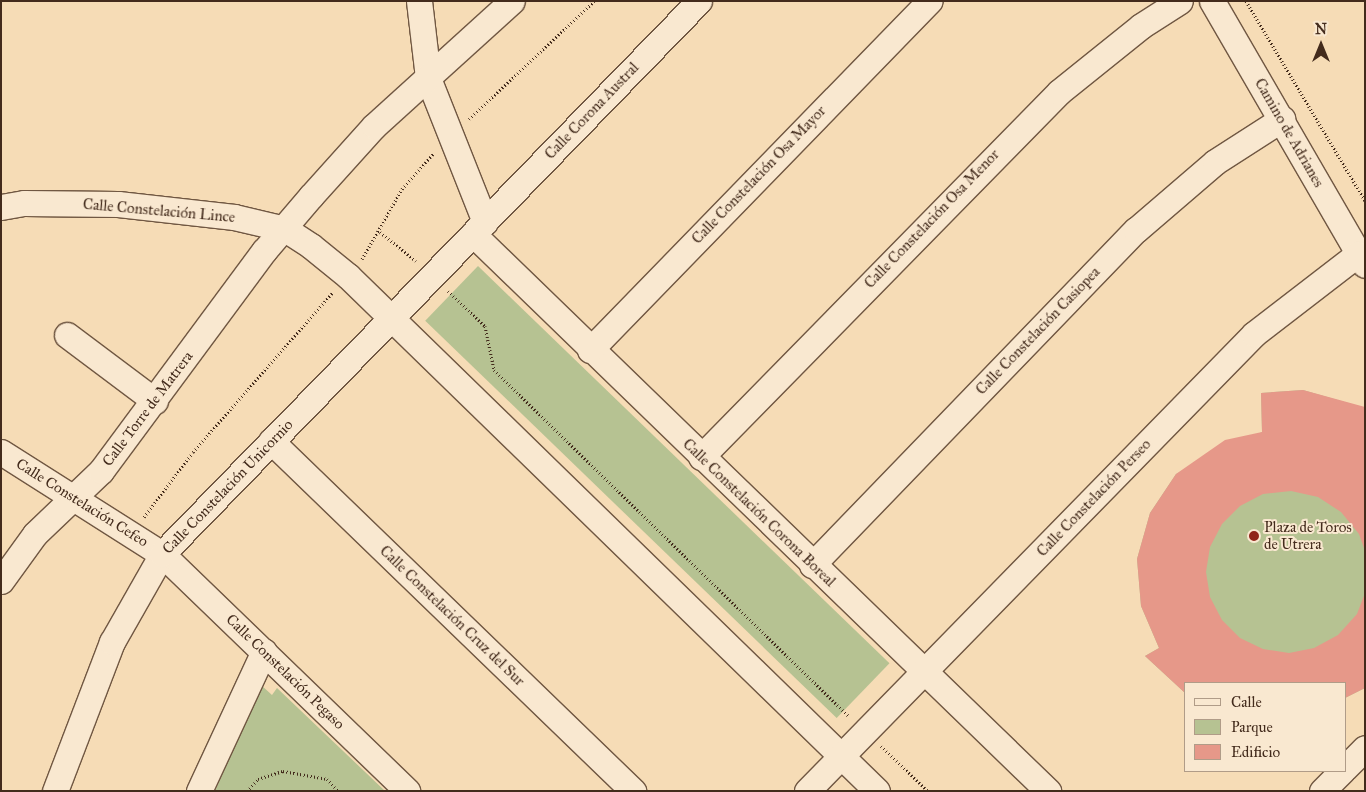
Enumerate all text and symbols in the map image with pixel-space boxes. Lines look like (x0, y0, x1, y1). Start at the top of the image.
north arrow (1296, 20, 1346, 70)
text: N (1315, 21, 1327, 38)
street label: Calle Corona Austral (541, 59, 643, 163)
street label: Camino de Adrianes (1251, 75, 1327, 191)
street label: Calle Constelación Osa Mayor (688, 102, 830, 248)
street label: Calle Constelación Osa Menor (861, 146, 1003, 292)
street label: Calle Constelación Lince (82, 195, 236, 227)
street label: Calle Constelación Casiopea (972, 263, 1104, 399)
street label: Calle Torre de Matrera (99, 348, 197, 470)
street label: Calle Constelación Unicornio (159, 416, 297, 558)
street label: Calle Constelación Corona Boreal (679, 435, 839, 591)
street label: Calle Constelación Perseo (1033, 435, 1155, 561)
street label: Calle Constelación Cefeo (13, 455, 151, 551)
place label: Plaza de Toros de Utrera (1264, 518, 1352, 553)
marker: Plaza de Toros de Utrera (1248, 530, 1260, 542)
street label: Calle Constelación Cruz del Sur (376, 542, 528, 690)
street label: Calle Constelación Pegaso (222, 611, 348, 733)
legend (1184, 682, 1346, 772)
text: Calle (1231, 693, 1262, 711)
text: Parque (1231, 718, 1273, 736)
text: Edificio (1231, 743, 1280, 761)

